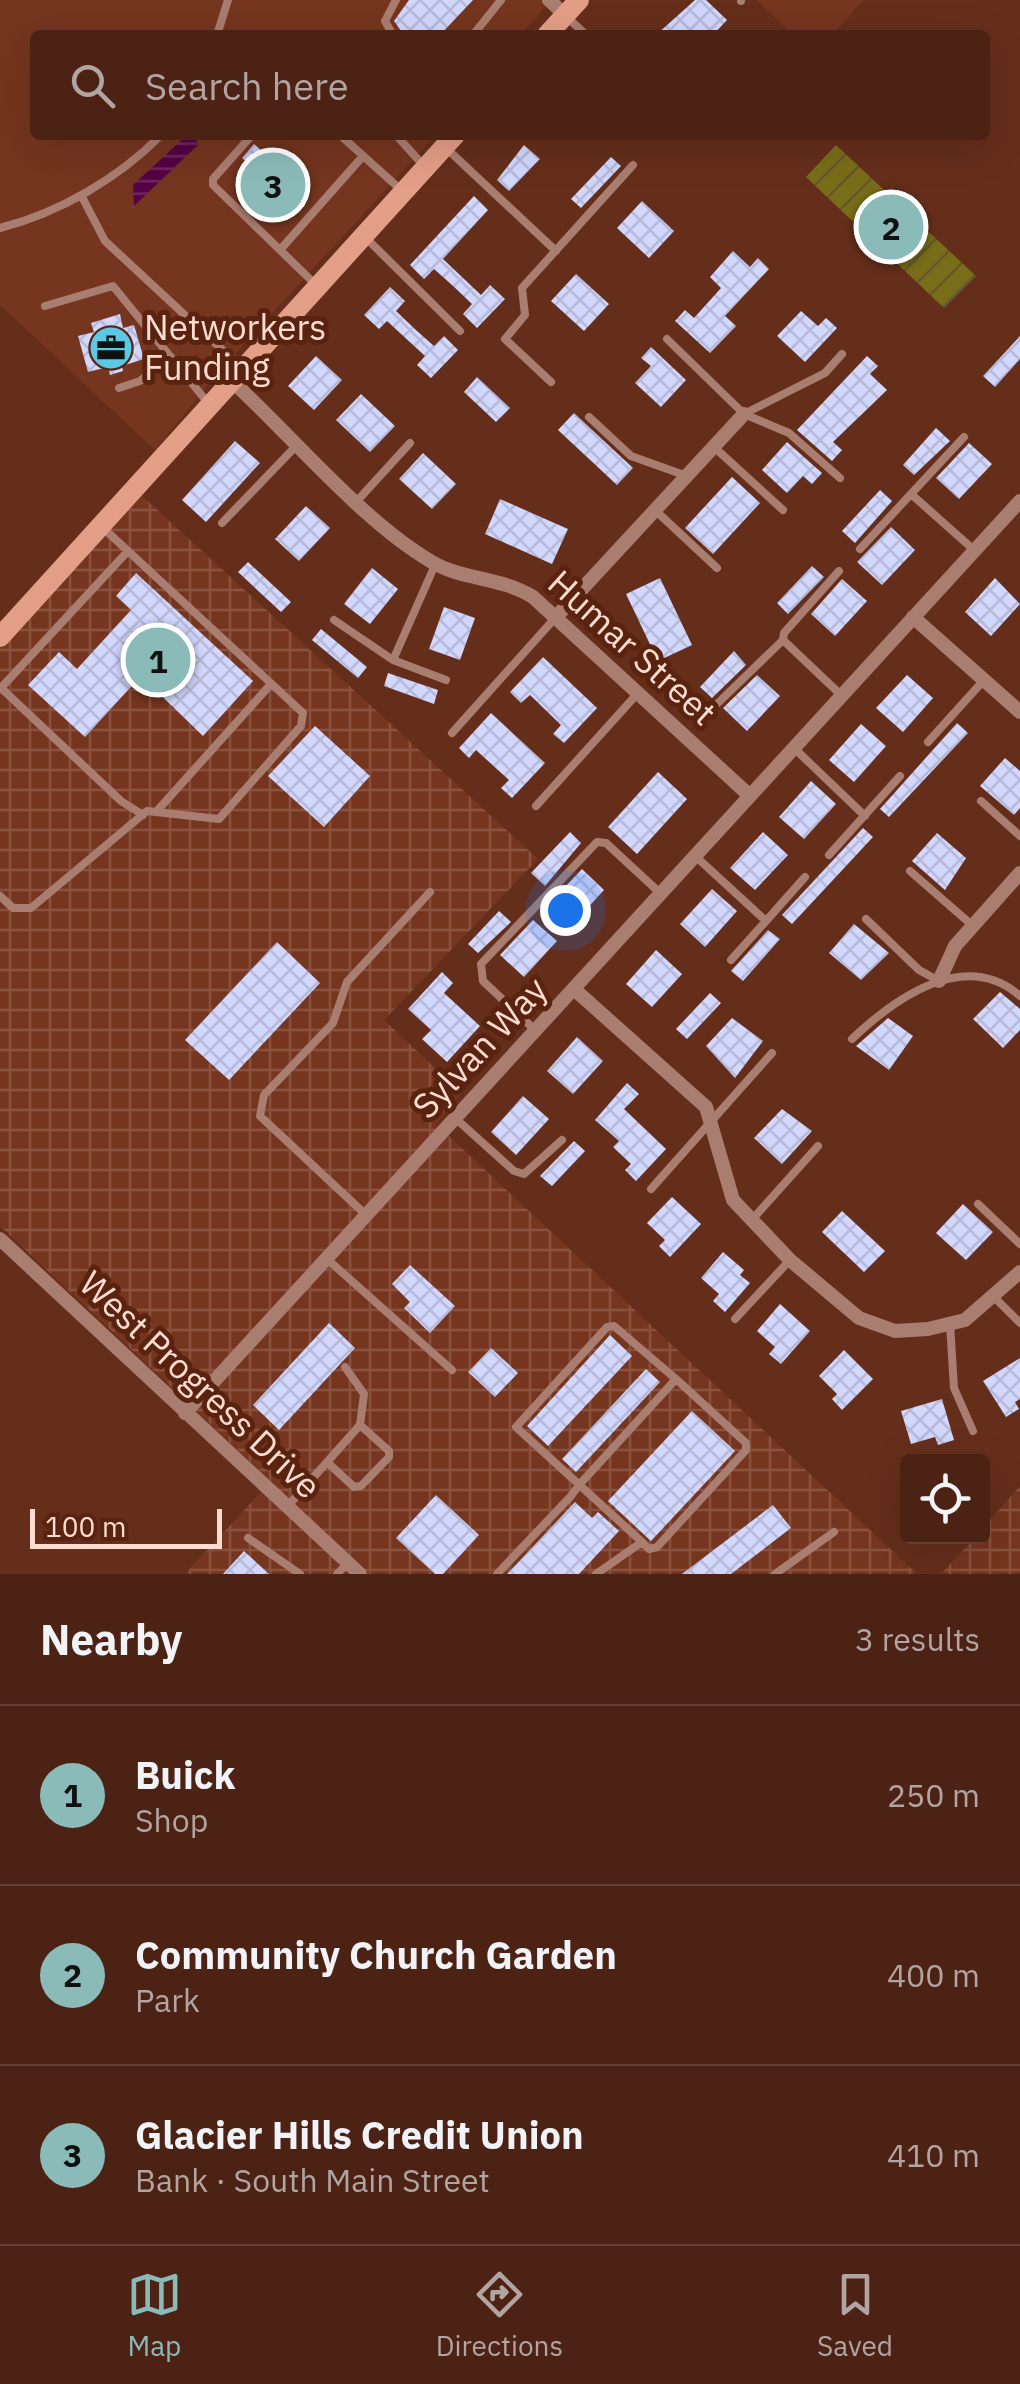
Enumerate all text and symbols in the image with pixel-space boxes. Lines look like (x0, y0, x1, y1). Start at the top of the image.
search box (30, 30, 990, 140)
icon: search (65, 58, 120, 113)
text: Search here (145, 61, 349, 110)
pin: 3 (240, 148, 306, 222)
pin: 2 (858, 190, 924, 264)
place label: Networkers Funding (144, 304, 326, 390)
office icon: Networkers Funding (88, 325, 134, 371)
street label: Humar Street (539, 560, 726, 735)
pin: 1 (126, 622, 190, 698)
your location (540, 885, 591, 936)
street label: Sylvan Way (402, 967, 557, 1128)
street label: West Progress Drive (70, 1260, 331, 1508)
map controls (900, 1454, 990, 1544)
button: locate (900, 1454, 990, 1544)
scale bar (30, 1504, 222, 1548)
text: 100 m (45, 1508, 126, 1545)
text: Nearby (40, 1612, 182, 1667)
text: 3 results (855, 1618, 980, 1660)
text: Buick (135, 1750, 235, 1799)
text: 1 (63, 1774, 82, 1816)
text: 250 m (887, 1774, 980, 1816)
text: Shop (135, 1799, 208, 1841)
text: Community Church Garden (135, 1930, 617, 1979)
text: 2 (63, 1954, 82, 1996)
text: 400 m (887, 1954, 980, 1996)
text: Park (135, 1979, 200, 2021)
text: Glacier Hills Credit Union (135, 2110, 584, 2159)
text: 3 (63, 2134, 82, 2176)
text: 410 m (887, 2134, 980, 2176)
text: Bank · South Main Street (135, 2159, 490, 2201)
tab: Map (127, 2267, 182, 2364)
tab: Directions (436, 2267, 563, 2364)
tab: Saved (817, 2267, 893, 2364)

